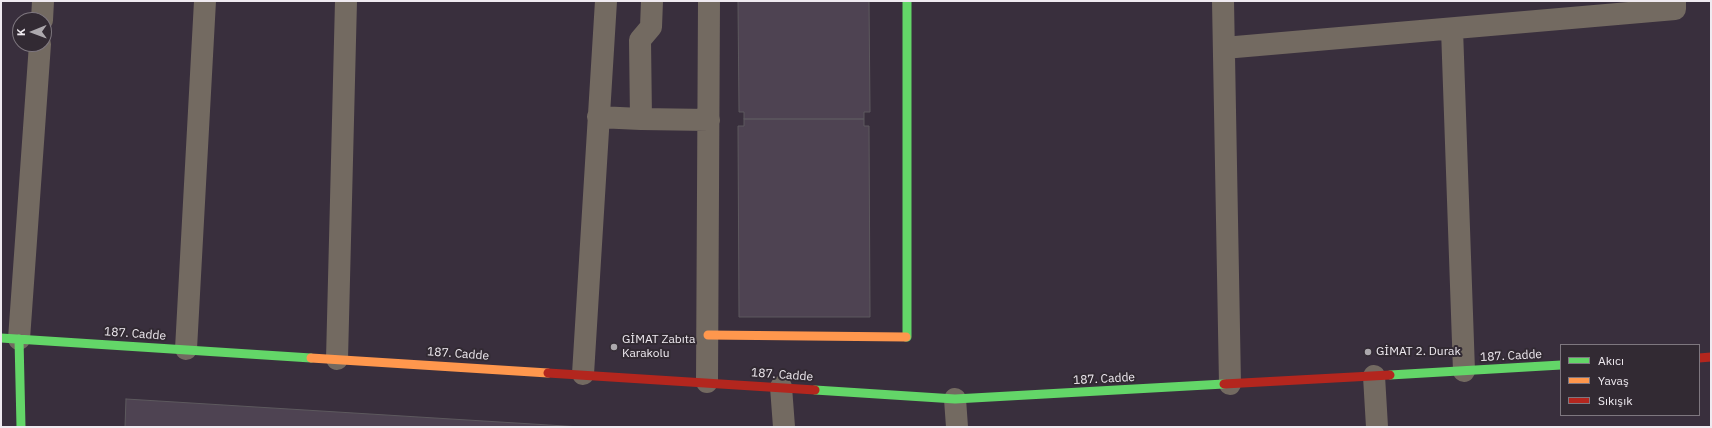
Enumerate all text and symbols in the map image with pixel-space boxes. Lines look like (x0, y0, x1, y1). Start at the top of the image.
north arrow (12, 12, 52, 52)
text: K (14, 28, 28, 36)
street label: 187. Cadde (104, 325, 166, 343)
place label: GİMAT Zabıta Karakolu (622, 333, 695, 361)
marker: GİMAT Zabıta Karakolu (609, 342, 619, 352)
legend (1560, 344, 1700, 416)
street label: 187. Cadde (427, 345, 489, 363)
place label: GİMAT 2. Durak (1376, 345, 1461, 359)
marker: GİMAT 2. Durak (1363, 347, 1373, 357)
street label: 187. Cadde (1480, 347, 1542, 365)
text: Akıcı (1598, 353, 1624, 368)
street label: 187. Cadde (751, 366, 813, 384)
street label: 187. Cadde (1073, 370, 1135, 388)
text: Yavaş (1598, 373, 1629, 388)
text: Sıkışık (1598, 393, 1632, 408)

